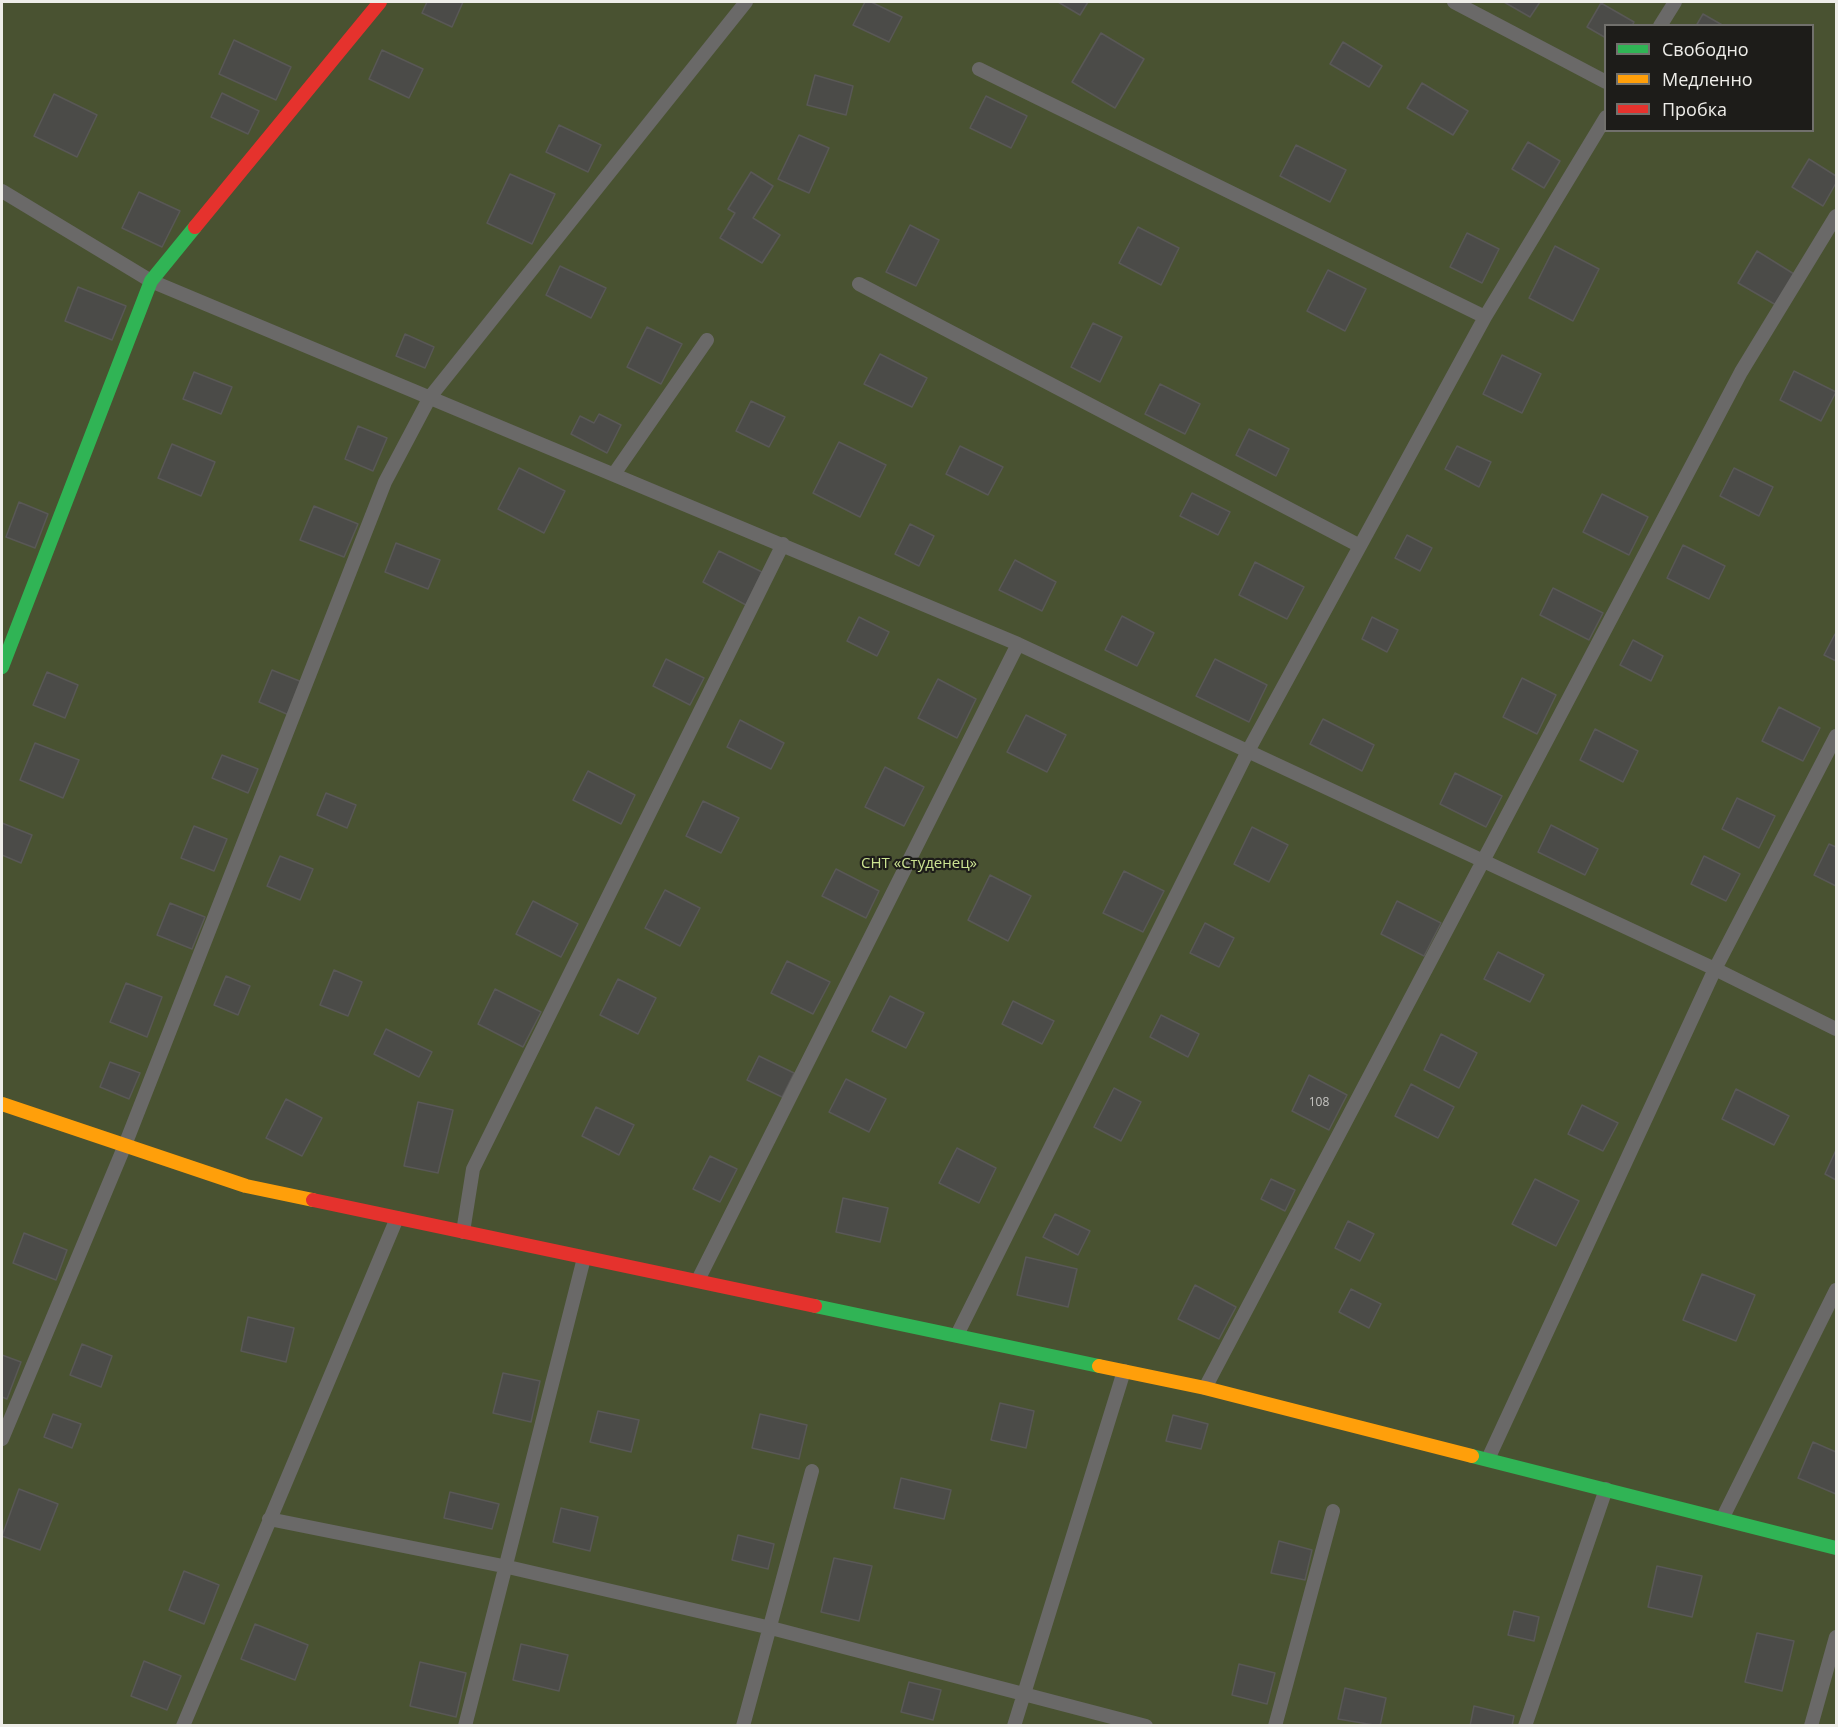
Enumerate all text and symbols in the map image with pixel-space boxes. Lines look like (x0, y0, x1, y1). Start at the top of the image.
legend (1604, 24, 1814, 132)
text: Свободно (1662, 37, 1749, 61)
text: Медленно (1662, 67, 1753, 91)
text: Пробка (1662, 97, 1727, 121)
park label: СНТ «Студенец» (861, 855, 977, 873)
house number: 108 (1309, 1096, 1329, 1110)

